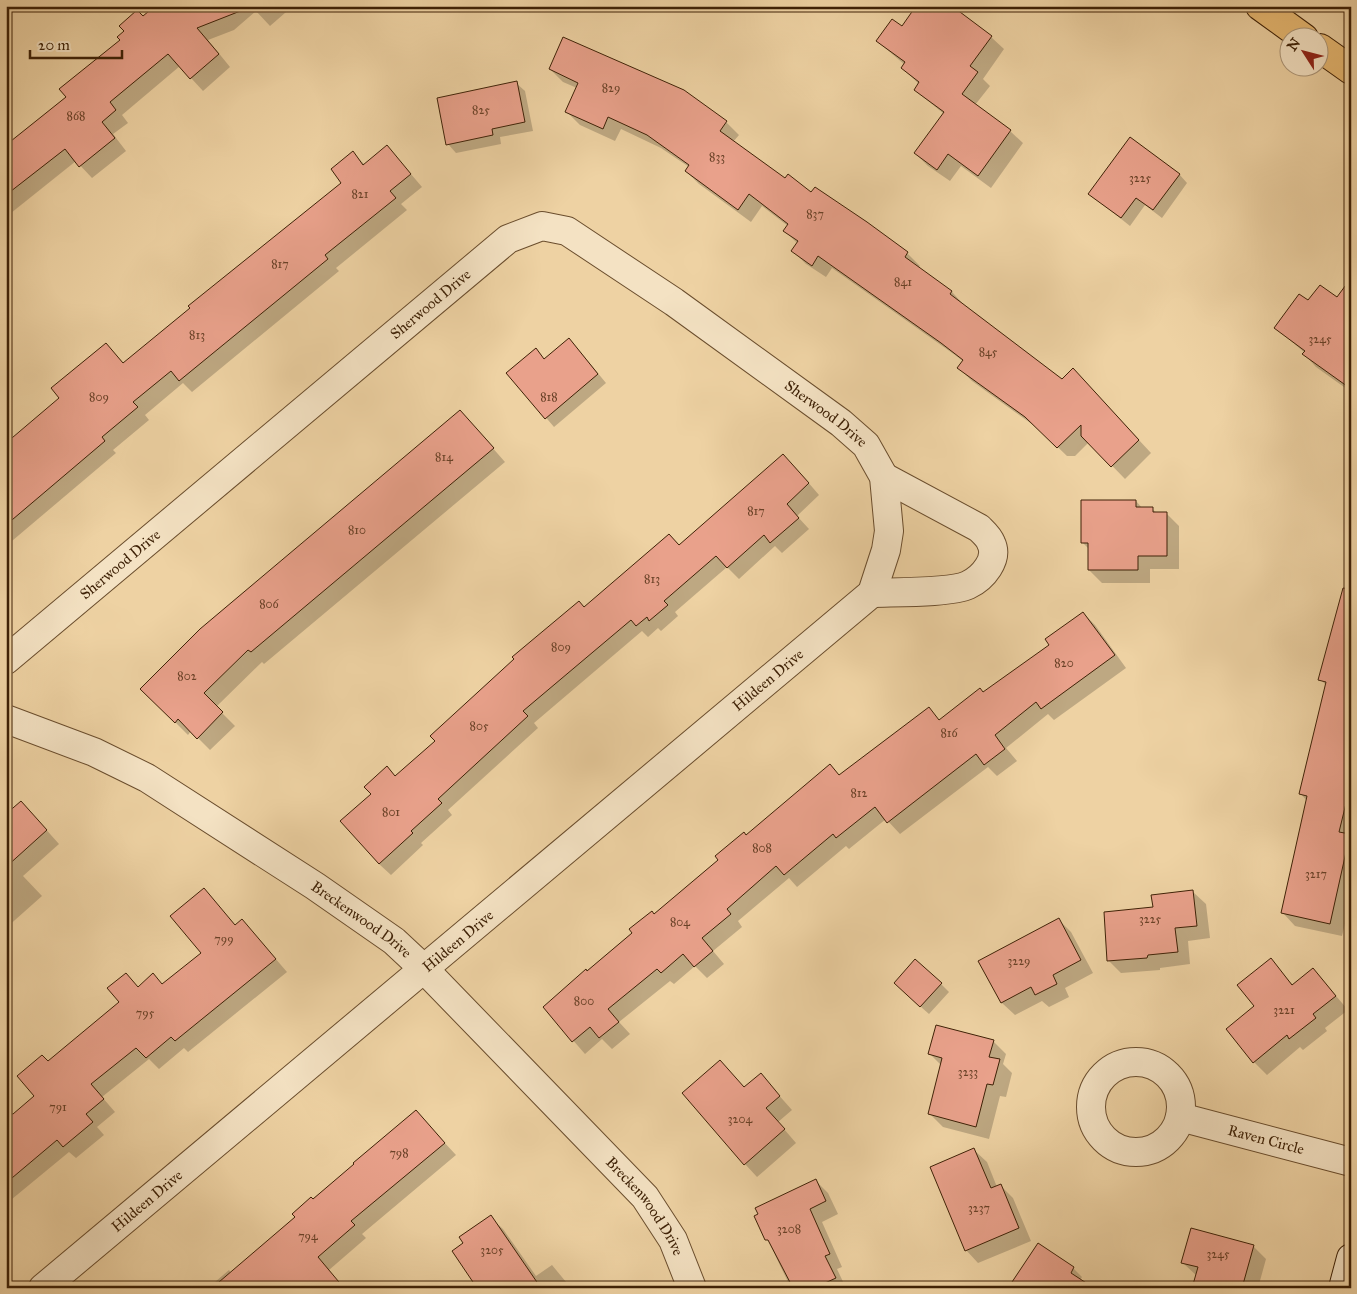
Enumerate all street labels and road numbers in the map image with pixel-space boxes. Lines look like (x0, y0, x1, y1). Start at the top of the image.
street label: Sherwood Drive (387, 265, 474, 343)
street label: Sherwood Drive (781, 376, 871, 451)
street label: Sherwood Drive (76, 525, 164, 603)
street label: Hildeen Drive (729, 645, 807, 715)
street label: Breckenwood Drive (308, 877, 415, 962)
street label: Hildeen Drive (419, 906, 497, 976)
street label: Raven Circle (1226, 1121, 1306, 1158)
street label: Breckenwood Drive (602, 1153, 687, 1258)
street label: Hildeen Drive (108, 1166, 186, 1236)

